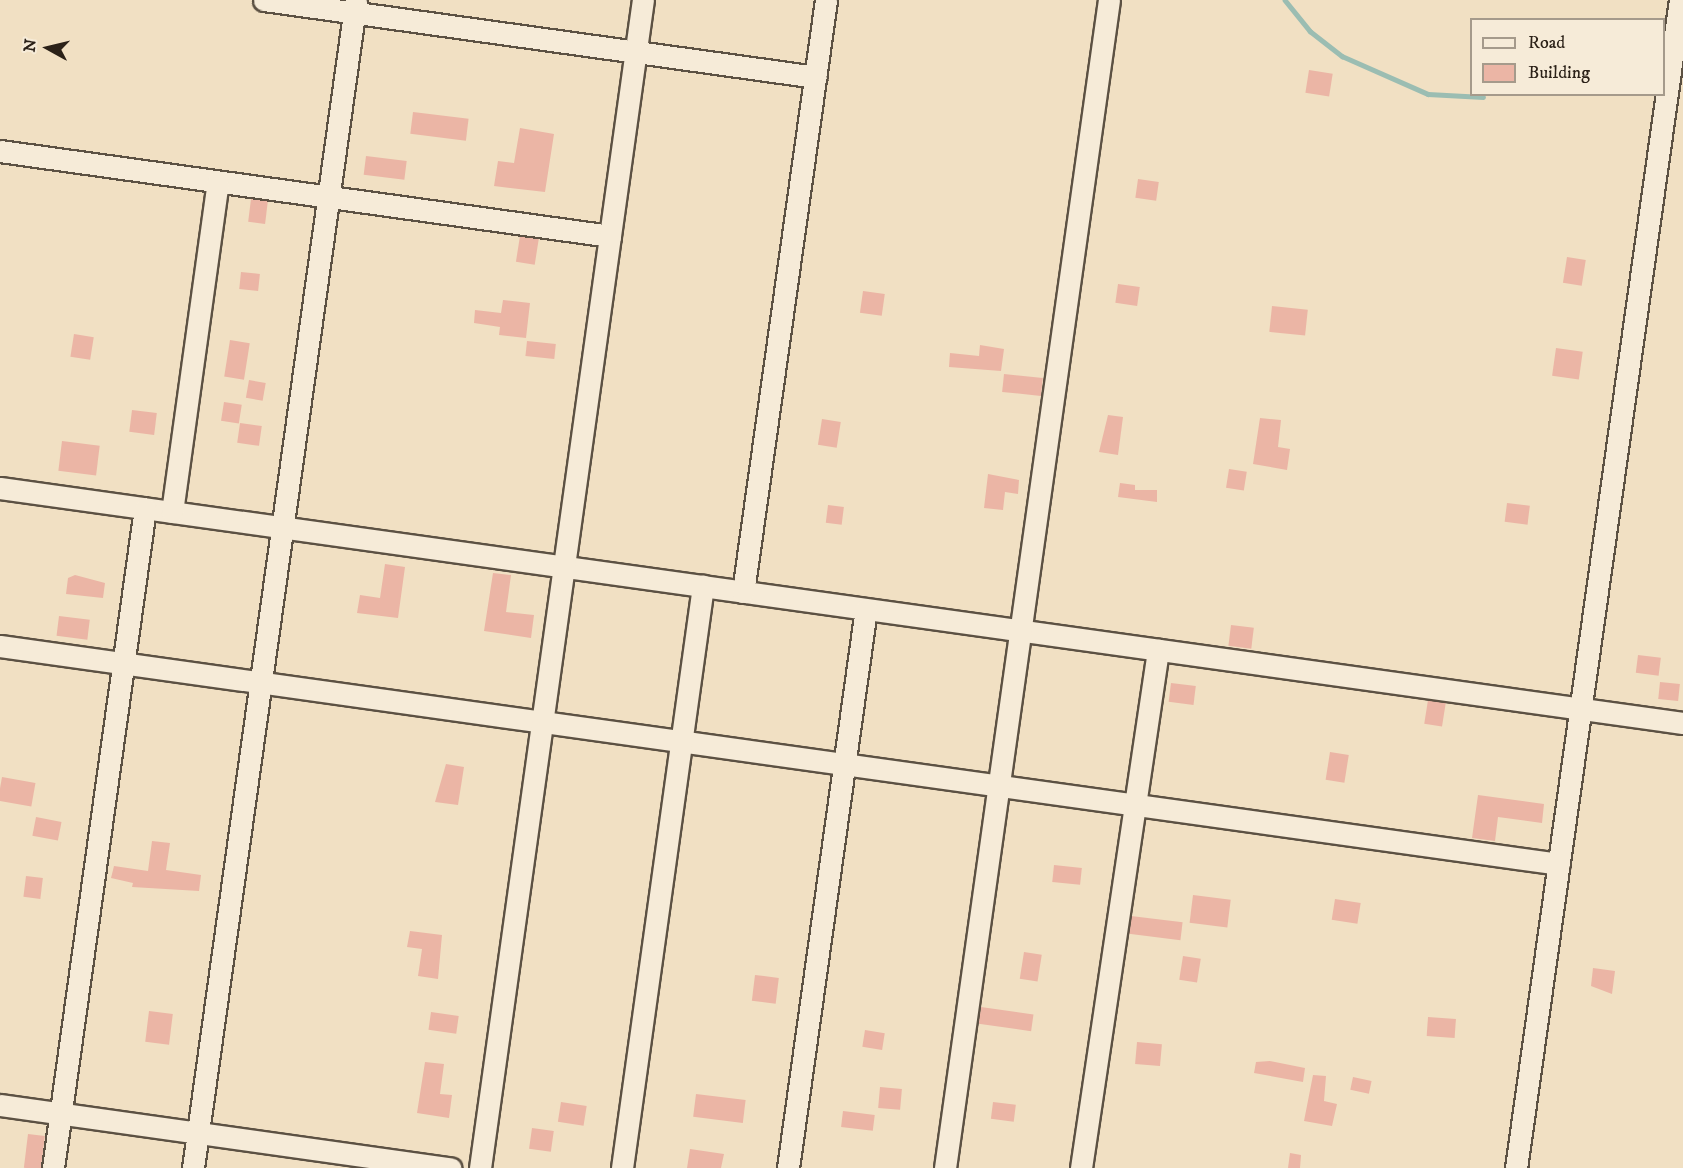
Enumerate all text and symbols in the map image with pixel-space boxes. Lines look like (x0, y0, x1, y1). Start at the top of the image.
north arrow (18, 18, 78, 78)
legend (1470, 18, 1665, 96)
text: Road (1528, 32, 1565, 54)
text: N (19, 38, 41, 53)
text: Building (1528, 62, 1590, 84)

